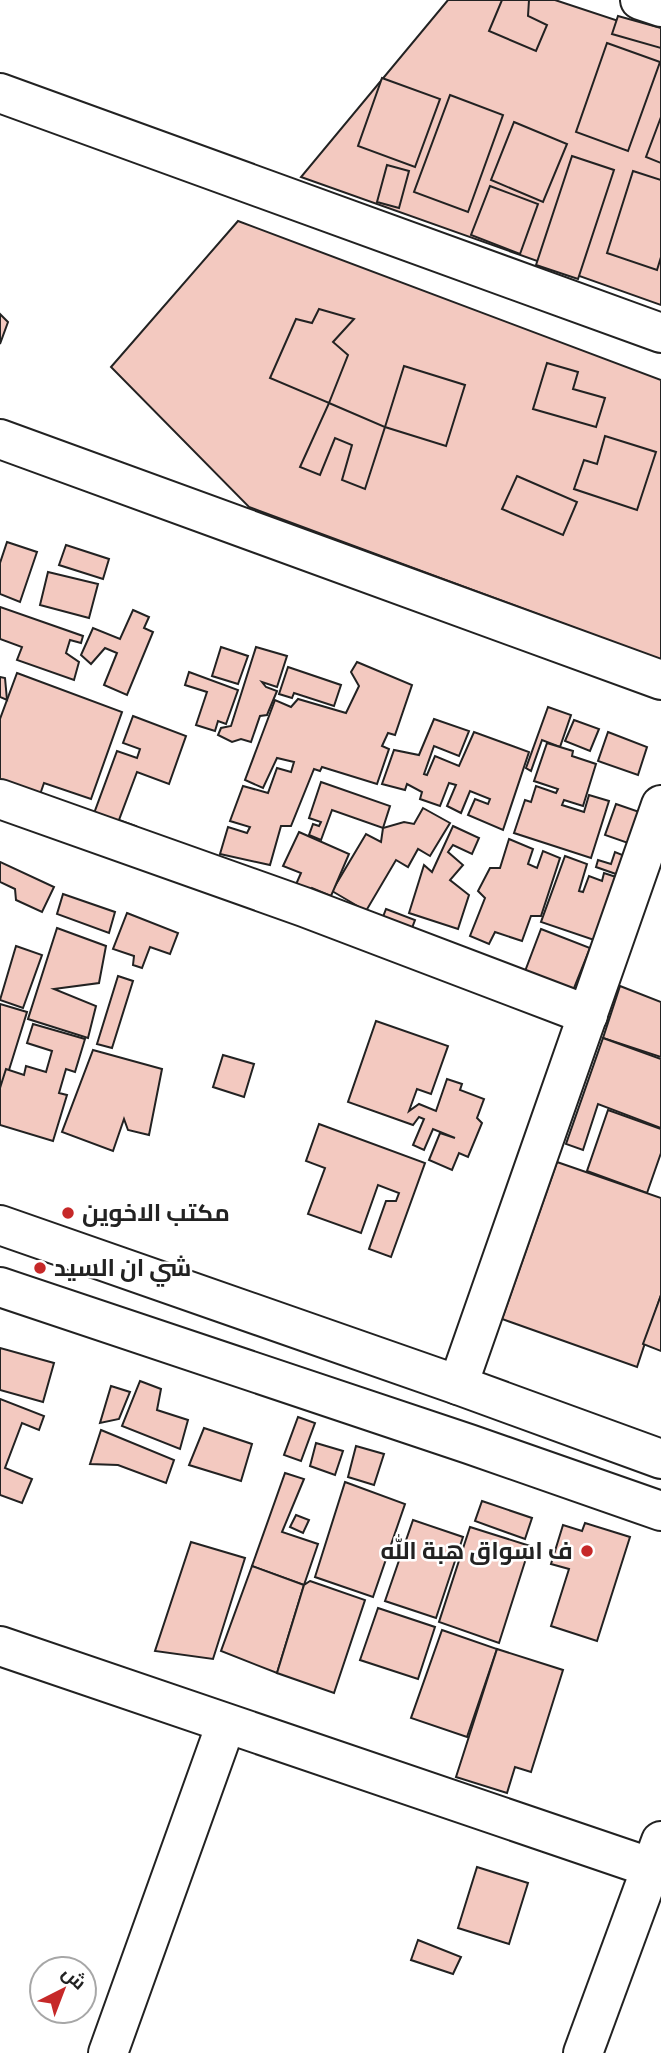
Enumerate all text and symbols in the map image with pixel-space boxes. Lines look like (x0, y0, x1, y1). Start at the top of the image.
place label: مكتب الاخوين (82, 1197, 230, 1228)
marker: مكتب الاخوين (60, 1205, 76, 1221)
place label: شي ان السيد (54, 1252, 191, 1287)
marker: شي ان السيد (32, 1260, 48, 1276)
place label: ف اسواق هبة الله (381, 1534, 573, 1566)
marker: ف اسواق هبة الله (579, 1543, 595, 1559)
north arrow (28, 1955, 98, 2025)
text: ش (57, 1960, 91, 1994)

